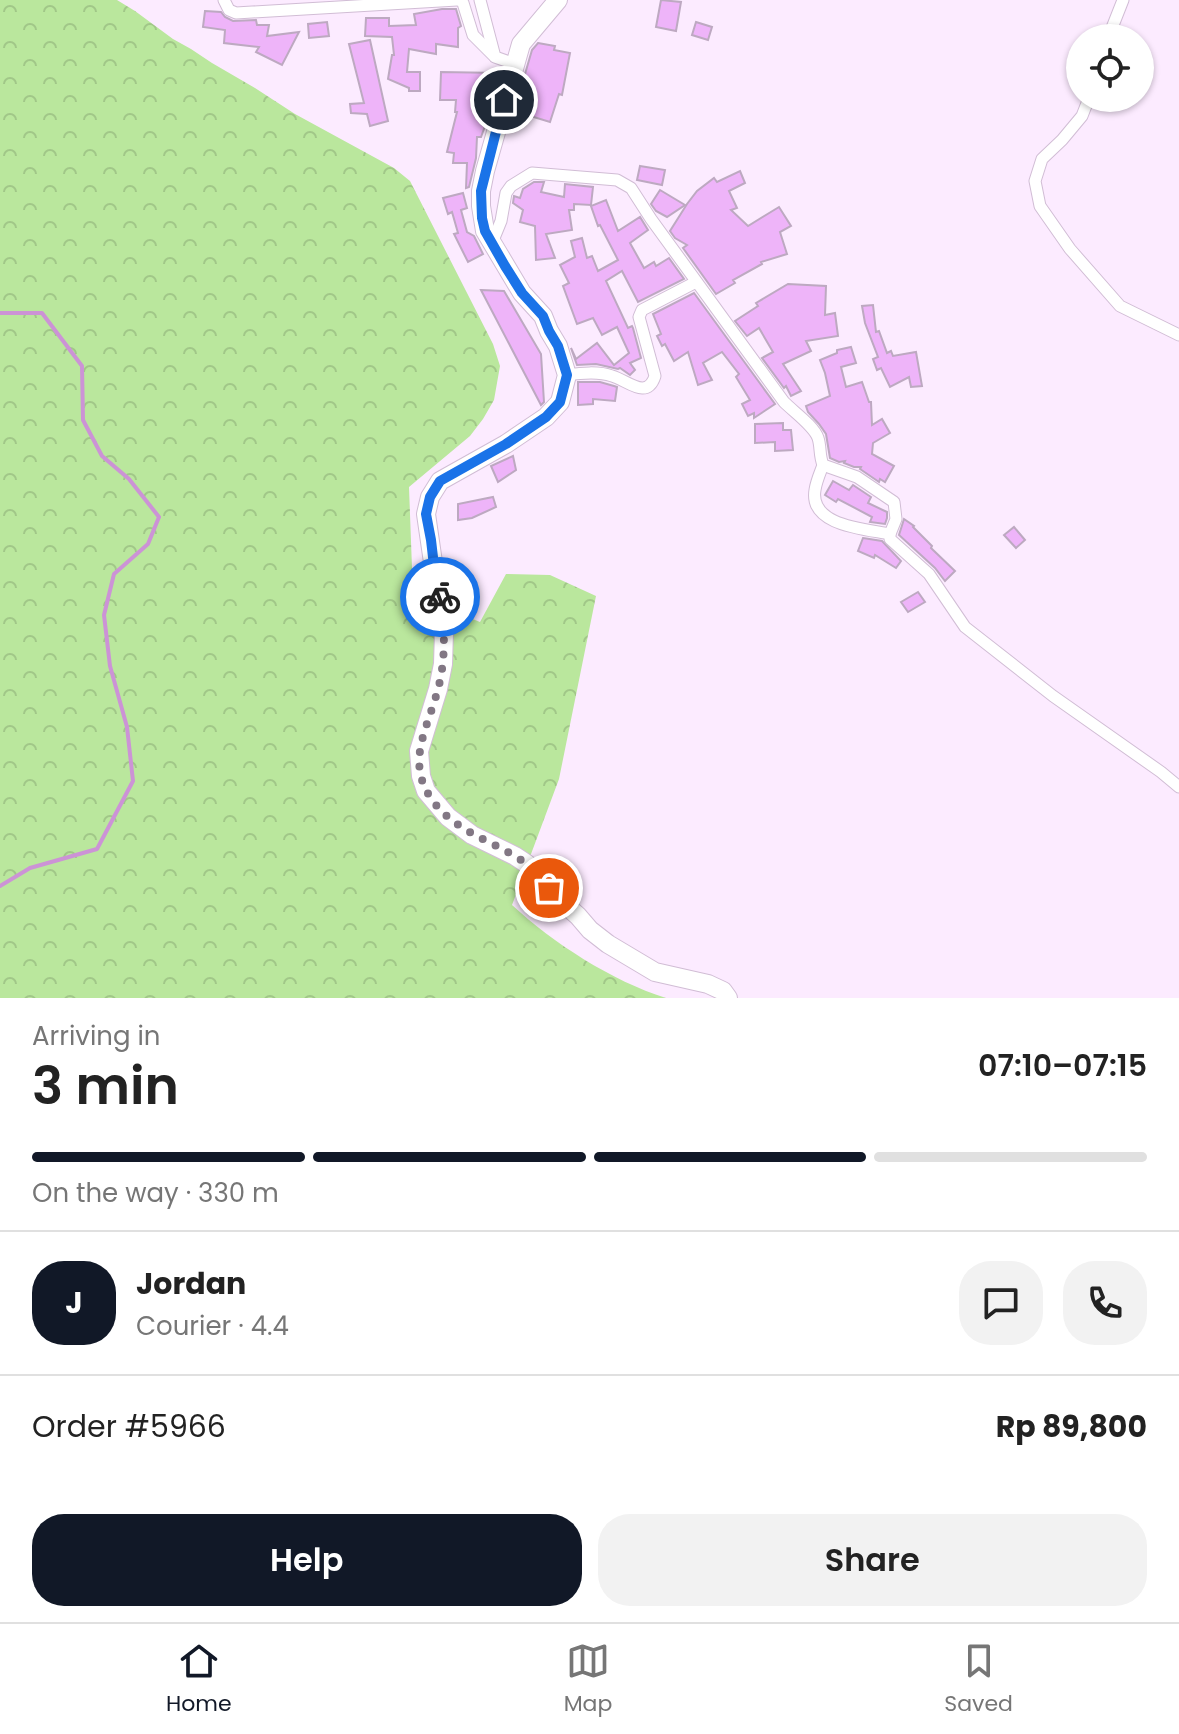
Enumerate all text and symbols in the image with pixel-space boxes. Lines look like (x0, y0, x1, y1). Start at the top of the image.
map controls (1066, 24, 1154, 112)
button: locate (1066, 24, 1154, 112)
pin (470, 66, 538, 134)
icon: home (482, 78, 526, 122)
courier (400, 557, 480, 637)
icon: bike (418, 575, 462, 619)
pin (515, 854, 583, 922)
icon: bag (527, 866, 571, 910)
text: Arriving in (32, 1018, 161, 1054)
text: 07:10–07:15 (978, 1044, 1147, 1087)
text: 3 min (32, 1049, 179, 1122)
text: On the way · 330 m (32, 1175, 279, 1211)
button: chat (959, 1261, 1043, 1345)
button: phone (1063, 1261, 1147, 1345)
text: Jordan (136, 1262, 246, 1305)
text: J (65, 1281, 83, 1324)
text: Courier · 4.4 (136, 1308, 289, 1344)
text: Order #5966 (32, 1405, 226, 1448)
text: Rp 89,800 (996, 1405, 1147, 1448)
button: Help (32, 1514, 582, 1606)
button: Share (598, 1514, 1147, 1606)
tab: Home (166, 1639, 232, 1720)
tab: Map (564, 1639, 612, 1720)
tab: Saved (944, 1639, 1013, 1720)

